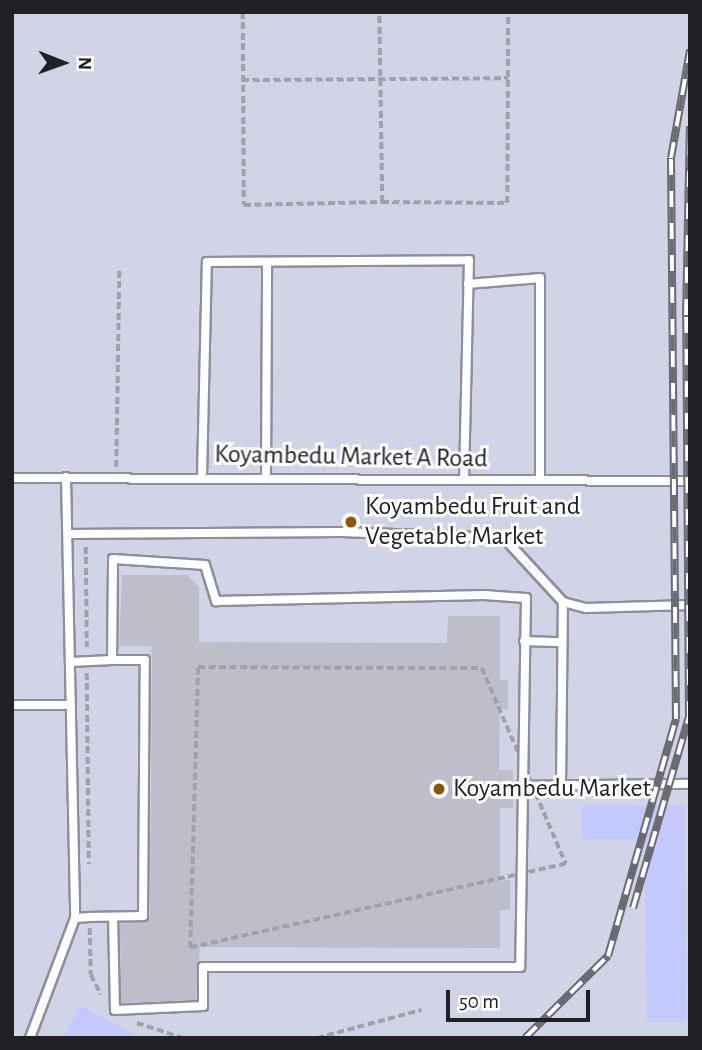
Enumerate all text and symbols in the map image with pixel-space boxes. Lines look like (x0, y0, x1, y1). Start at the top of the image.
north arrow (28, 28, 98, 98)
text: N (75, 57, 94, 70)
street label: Koyambedu Market A Road (214, 439, 488, 475)
place label: Koyambedu Fruit and Vegetable Market (365, 491, 580, 552)
marker: Koyambedu Fruit and Vegetable Market (343, 514, 359, 530)
place label: Koyambedu Market (453, 773, 651, 805)
marker: Koyambedu Market (431, 781, 447, 797)
scale bar (450, 976, 594, 1020)
text: 50 m (459, 991, 499, 1012)

